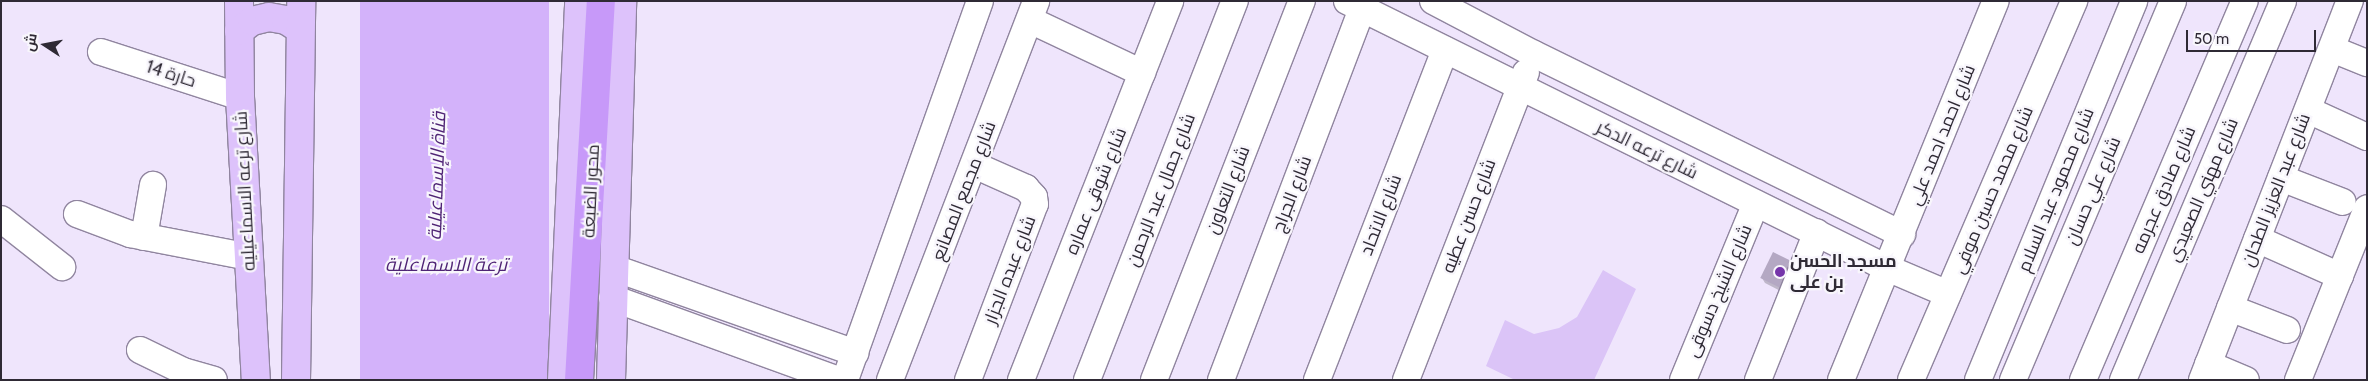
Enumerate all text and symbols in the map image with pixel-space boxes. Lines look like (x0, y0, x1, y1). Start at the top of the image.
north arrow (20, 20, 70, 70)
scale bar (2188, 20, 2318, 52)
text: 50 m (2194, 30, 2229, 48)
text: ش (20, 32, 41, 53)
street label: حارة 14 (143, 56, 199, 92)
street label: شارع احمد احمد علي (1904, 61, 1980, 209)
street label: شارع محمد حسين موفي (1948, 103, 2038, 277)
street label: شارع محمود عبد السلام (2013, 105, 2099, 275)
street label: شارع ترعه الاسماعيليه (230, 110, 260, 272)
street label: شارع عبد العزيز الطحان (2237, 110, 2315, 270)
water label: قناة الإسماعيلية (423, 111, 451, 241)
street label: شارع جمال عبد الرحمن (1122, 111, 1200, 269)
street label: شارع مهني الصعيدي (2163, 115, 2243, 265)
street label: شارع ترعه الدكر (1593, 116, 1701, 184)
street label: شارع مجمع المصانع (927, 118, 1001, 264)
street label: شارع صادق عجرمه (2127, 123, 2201, 257)
street label: شارع شوقى عماره (1061, 124, 1131, 258)
street label: شارع علي حسان (2061, 134, 2125, 248)
street label: شارع التعاون (1201, 143, 1255, 237)
street label: محور الضبعة (578, 144, 604, 238)
street label: شارع الجراج (1268, 153, 1316, 235)
street label: شارع حسن عطيه (1437, 156, 1501, 276)
street label: شارع الاتحاد (1356, 171, 1406, 259)
street label: شارع عبده الجزار (979, 213, 1041, 327)
street label: شارع الشيخ دسوقى (1681, 221, 1757, 361)
place label: مسجد الحسن بن على (1790, 251, 1897, 294)
water label: ترعة الاسماعلية (385, 254, 507, 276)
marker: مسجد الحسن بن على (1774, 266, 1786, 278)

